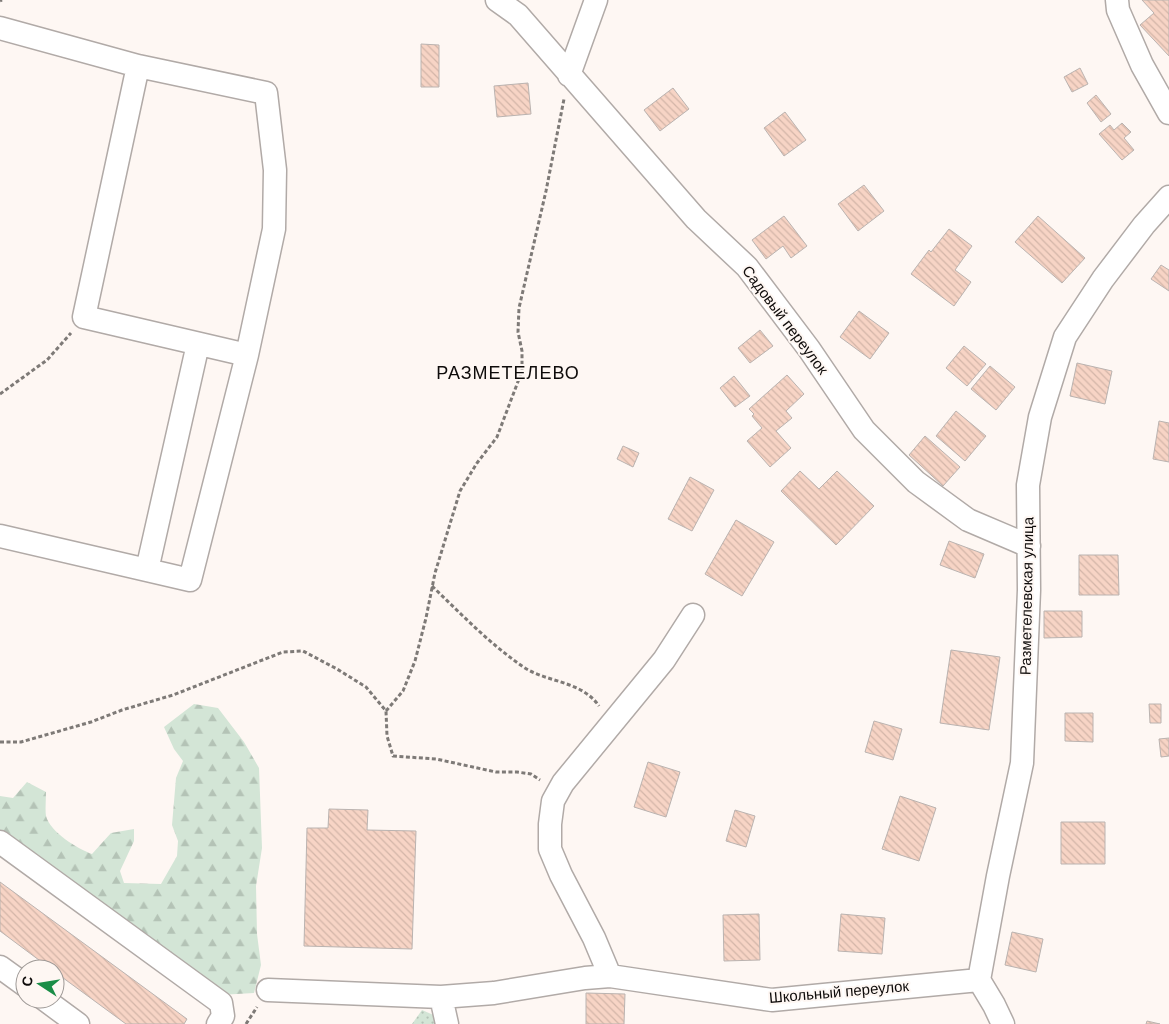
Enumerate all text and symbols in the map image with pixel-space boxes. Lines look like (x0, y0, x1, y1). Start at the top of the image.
street label: Садовый переулок (737, 261, 833, 379)
district label: РАЗМЕТЕЛЕВО (436, 361, 580, 385)
street label: Разметелевская улица (1016, 516, 1038, 675)
north arrow (15, 959, 65, 1009)
text: С (17, 974, 37, 988)
street label: Школьный переулок (768, 976, 910, 1008)

